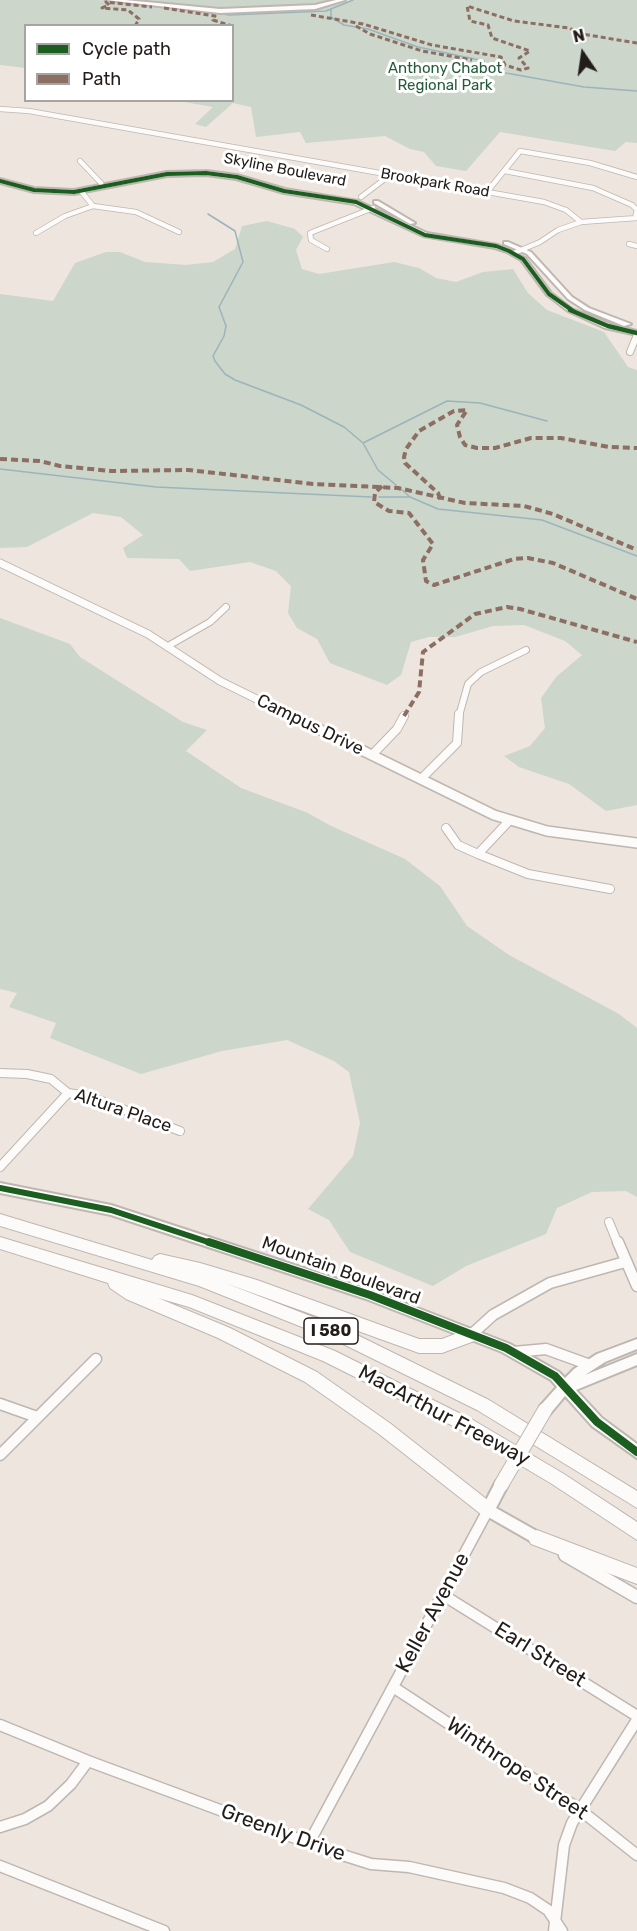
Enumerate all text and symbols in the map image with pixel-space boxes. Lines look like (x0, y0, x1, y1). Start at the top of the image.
legend (24, 24, 234, 102)
north arrow (553, 24, 613, 84)
text: N (571, 25, 587, 47)
text: Cycle path (82, 38, 171, 60)
park label: Anthony Chabot Regional Park (388, 60, 502, 95)
text: Path (82, 68, 121, 90)
street label: Skyline Boulevard (222, 149, 348, 191)
street label: Brookpark Road (379, 165, 491, 201)
street label: Campus Drive (253, 690, 367, 760)
street label: Altura Place (72, 1084, 174, 1138)
street label: Mountain Boulevard (259, 1232, 423, 1310)
road number: I 580 (304, 1318, 358, 1344)
street label: MacArthur Freeway (354, 1360, 534, 1472)
street label: Keller Avenue (391, 1549, 475, 1677)
street label: Earl Street (490, 1617, 590, 1693)
street label: Winthrope Street (441, 1712, 593, 1826)
street label: Greenly Drive (217, 1799, 349, 1867)

